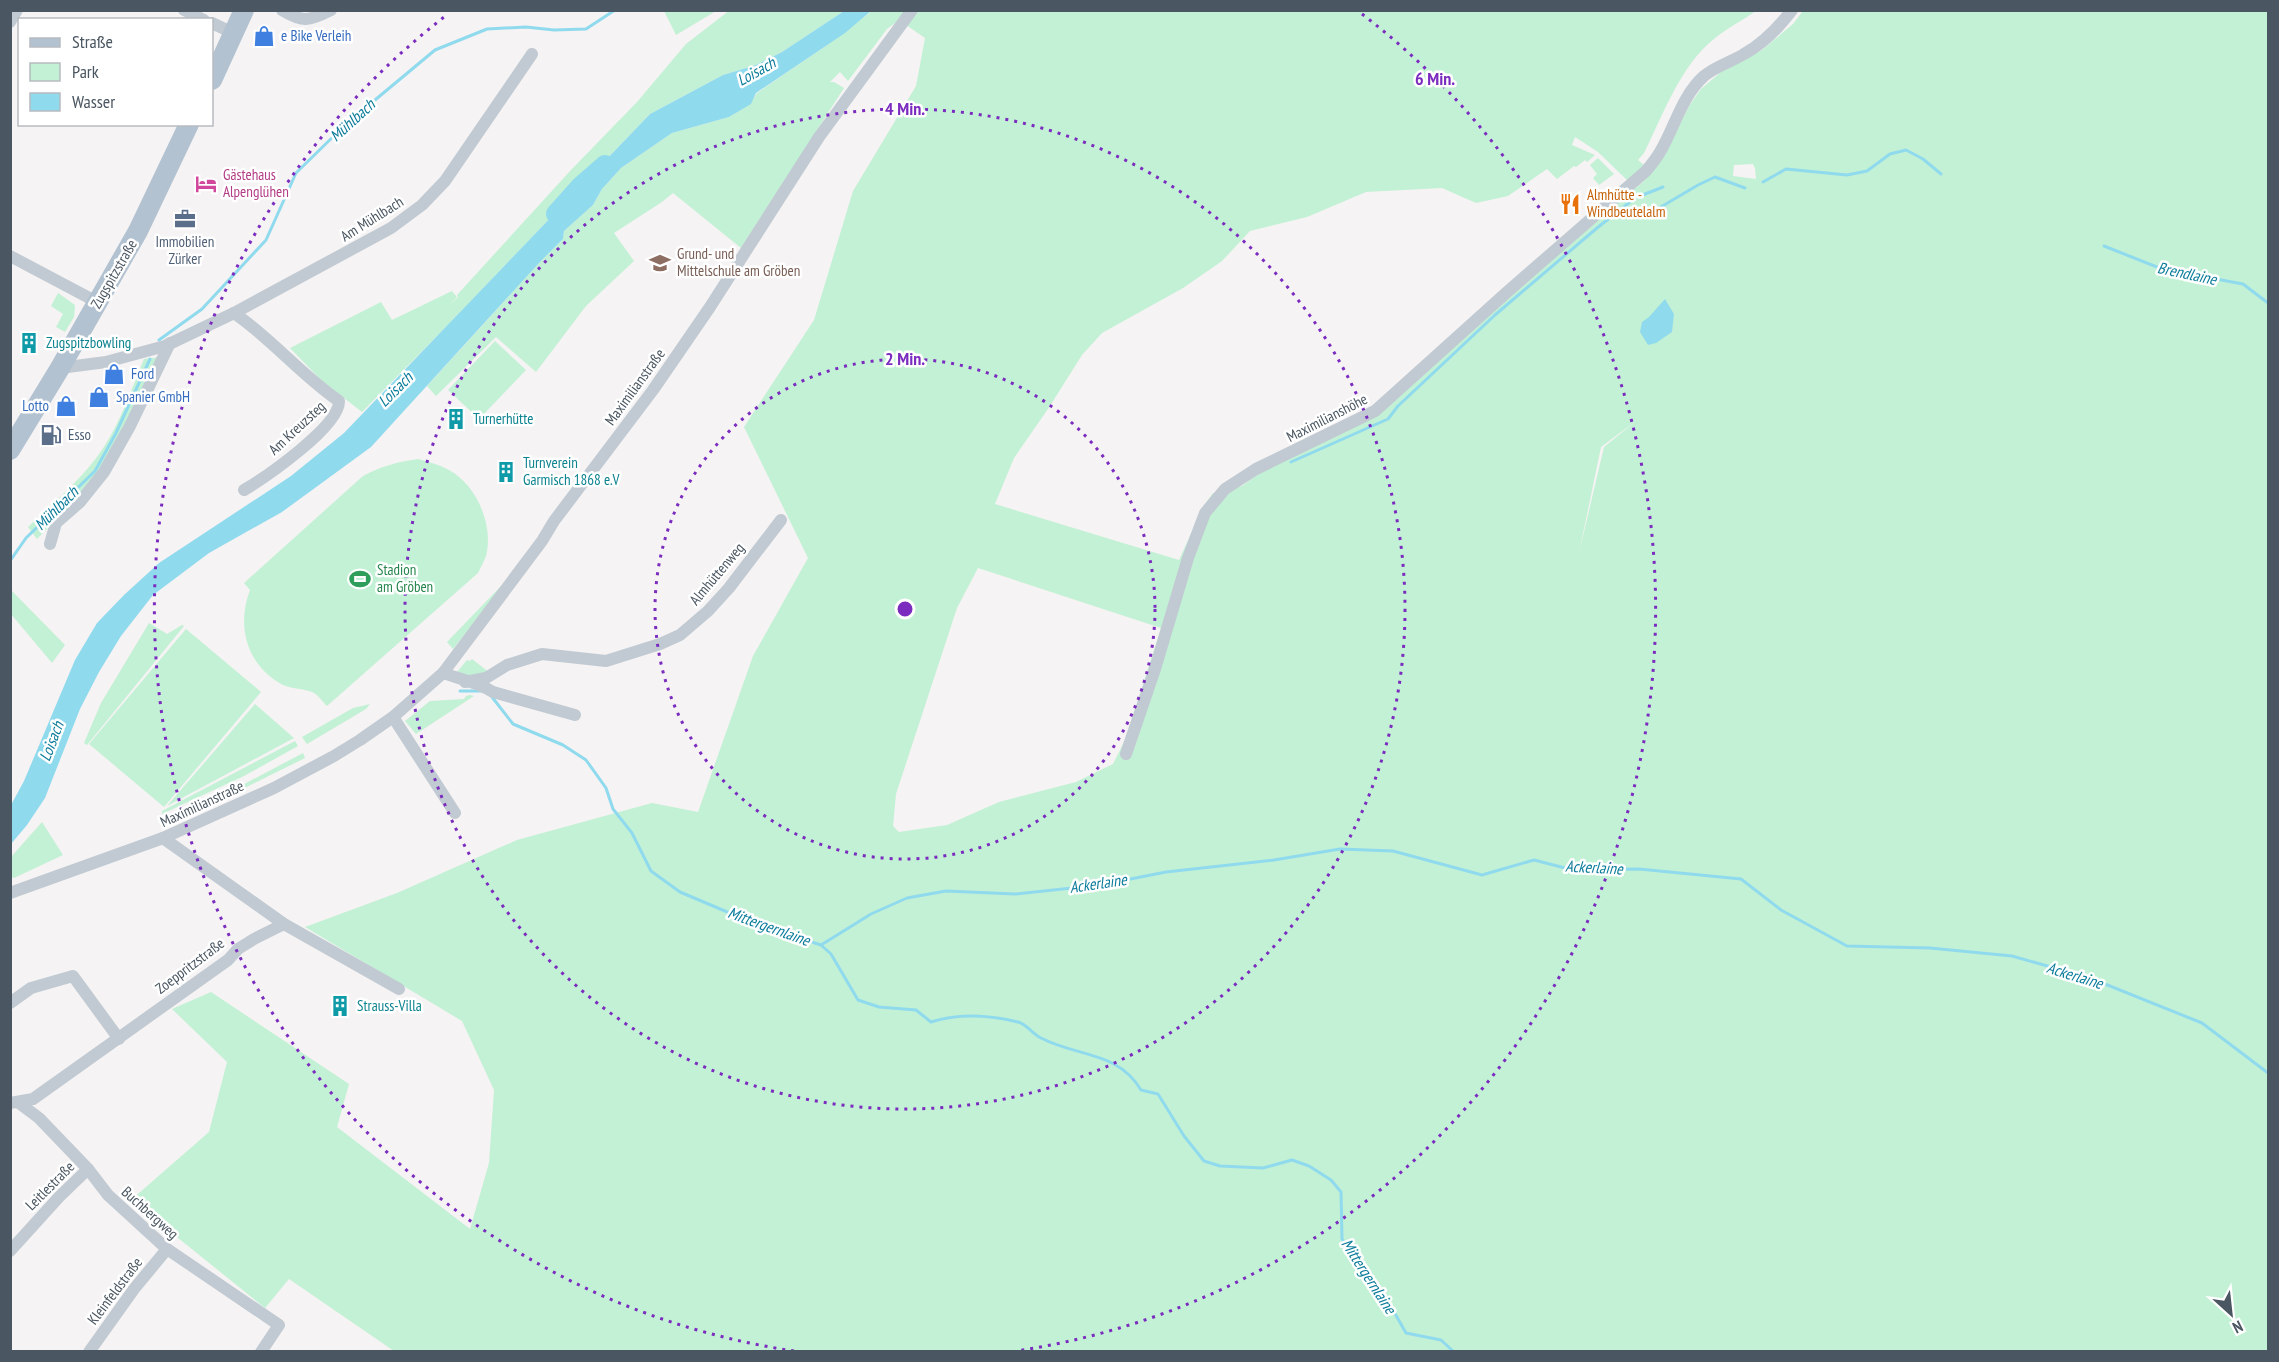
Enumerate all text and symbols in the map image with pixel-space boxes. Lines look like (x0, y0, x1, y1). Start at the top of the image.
legend (18, 18, 213, 126)
shop icon: e Bike Verleih (252, 24, 276, 48)
place label: e Bike Verleih (281, 26, 351, 45)
text: Straße (72, 30, 113, 53)
water label: Loisach (733, 52, 780, 90)
text: Park (72, 60, 99, 83)
text: 6 Min. (1415, 67, 1455, 90)
text: Wasser (72, 90, 115, 113)
water label: Mühlbach (325, 94, 379, 145)
text: 4 Min. (885, 97, 925, 120)
place label: Gästehaus Alpenglühen (223, 165, 289, 201)
hotel icon: Gästehaus Alpenglühen (194, 172, 218, 196)
place label: Almhütte - Windbeutelalm (1587, 185, 1666, 221)
street label: Am Mühlbach (337, 192, 407, 245)
restaurant icon: Almhütte - Windbeutelalm (1558, 192, 1582, 216)
office icon: Immobilien Zürker (173, 207, 197, 231)
place label: Immobilien Zürker (156, 232, 214, 268)
street label: Zugspitzstraße (86, 236, 141, 312)
place label: Grund- und Mittelschule am Gröben (677, 244, 800, 280)
school or university icon: Grund- und Mittelschule am Gröben (648, 251, 672, 275)
water label: Brendlaine (2156, 257, 2220, 289)
building icon: Zugspitzbowling (17, 331, 41, 355)
place label: Zugspitzbowling (46, 333, 131, 352)
street label: Maximilianstraße (600, 345, 669, 429)
text: 2 Min. (885, 347, 925, 370)
shop icon: Ford (102, 362, 126, 386)
place label: Ford (131, 364, 154, 383)
water label: Loisach (373, 367, 417, 411)
shop icon: Spanier GmbH (87, 385, 111, 409)
place label: Spanier GmbH (116, 387, 190, 406)
street label: Maximilianshöhe (1283, 389, 1370, 446)
shop icon: Lotto (54, 394, 78, 418)
place label: Lotto (22, 396, 49, 415)
street label: Am Kreuzsteg (264, 396, 329, 459)
building icon: Turnerhütte (444, 407, 468, 431)
place label: Turnerhütte (473, 409, 533, 428)
fuel station icon: Esso (39, 423, 63, 447)
place label: Esso (68, 425, 91, 444)
place label: Turnverein Garmisch 1868 e.V (523, 453, 620, 489)
building icon: Turnverein Garmisch 1868 e.V (494, 460, 518, 484)
water label: Mühlbach (30, 481, 83, 534)
street label: Almhüttenweg (685, 539, 748, 609)
place label: Stadion am Gröben (377, 560, 433, 596)
sports icon: Stadion am Gröben (348, 567, 372, 591)
centre of rings (895, 599, 915, 619)
water label: Loisach (34, 717, 68, 764)
street label: Maximilianstraße (157, 776, 247, 831)
water label: Ackerlaine (1565, 856, 1625, 879)
water label: Ackerlaine (1068, 869, 1129, 897)
water label: Mittergernlaine (725, 902, 814, 950)
street label: Zoeppritzstraße (151, 934, 228, 998)
water label: Ackerlaine (2045, 957, 2107, 993)
building icon: Strauss-Villa (328, 994, 352, 1018)
place label: Strauss-Villa (357, 996, 422, 1015)
street label: Leitlestraße (21, 1157, 78, 1214)
street label: Buchbergweg (118, 1182, 183, 1243)
water label: Mittergernlaine (1337, 1235, 1401, 1318)
street label: Kleinfeldstraße (83, 1253, 146, 1328)
north arrow (2201, 1284, 2261, 1344)
text: N (2229, 1316, 2246, 1338)

